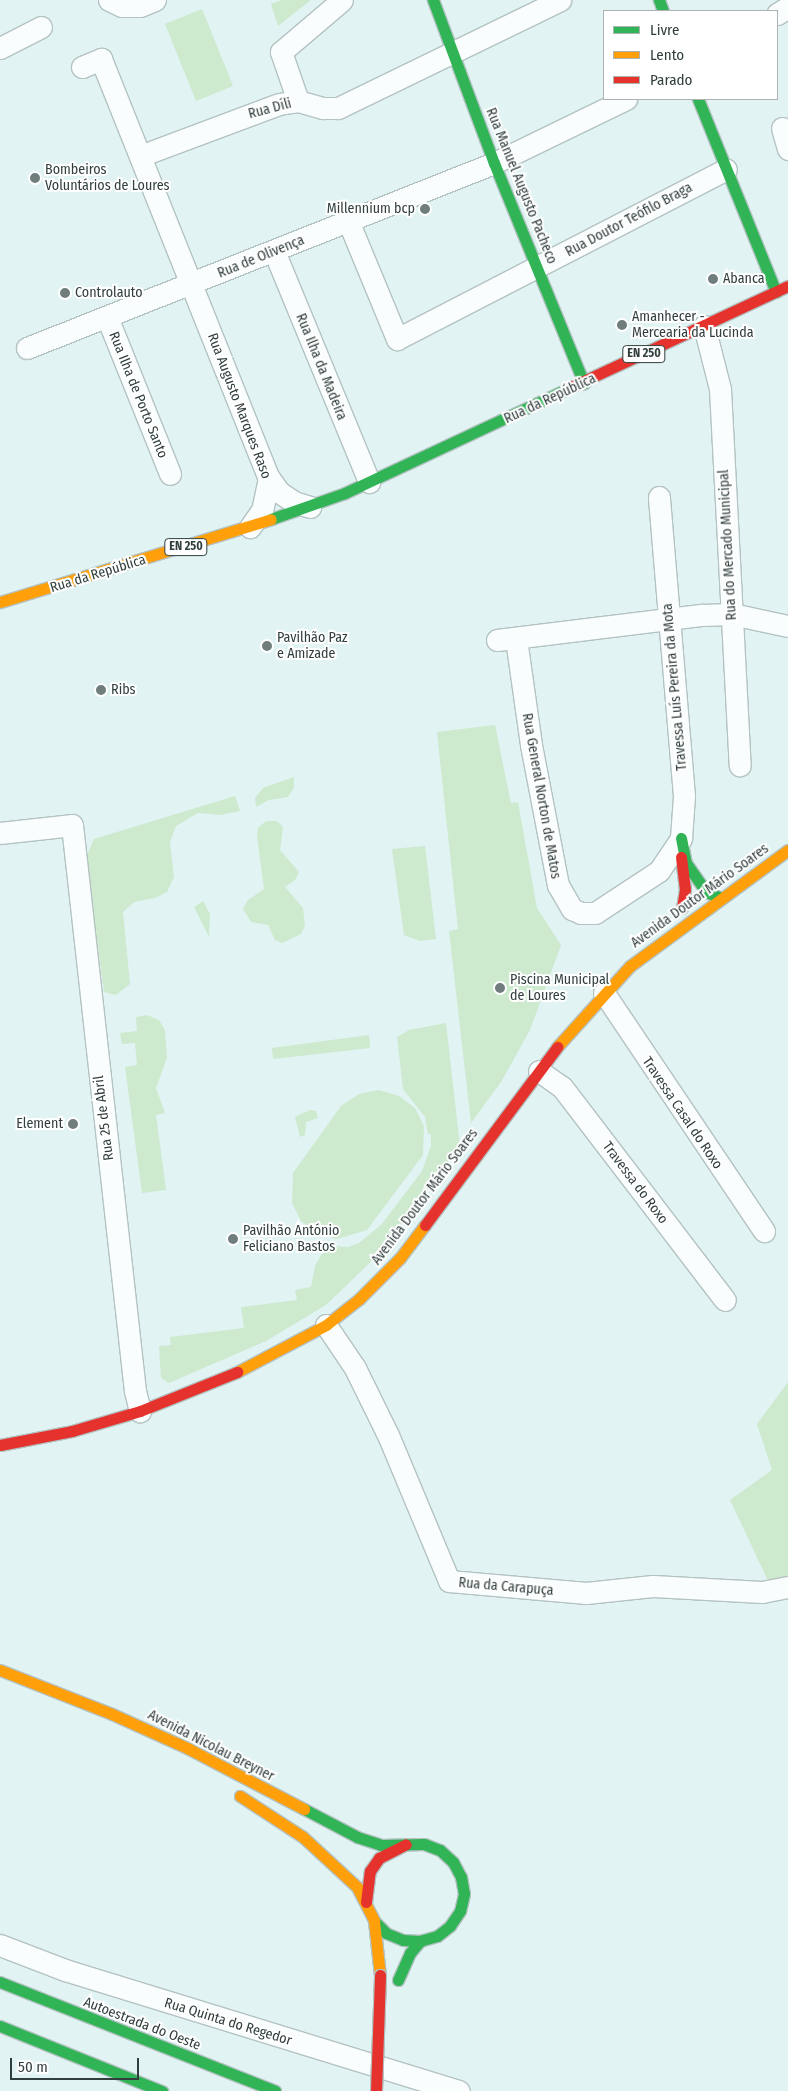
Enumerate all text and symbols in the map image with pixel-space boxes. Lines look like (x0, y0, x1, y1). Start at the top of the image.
legend (603, 10, 778, 100)
text: Livre (650, 21, 679, 39)
text: Lento (650, 46, 684, 64)
text: Parado (650, 71, 692, 89)
street label: Rua Díli (247, 95, 293, 123)
street label: Rua Manuel Augusto Pacheco (482, 106, 560, 266)
place label: Bombeiros Voluntários de Loures (45, 162, 170, 194)
marker: Bombeiros Voluntários de Loures (29, 172, 41, 184)
street label: Rua Doutor Teófilo Braga (563, 179, 695, 261)
place label: Millennium bcp (327, 201, 415, 217)
marker: Millennium bcp (419, 203, 431, 215)
street label: Rua de Olivença (215, 232, 307, 282)
place label: Abanca (723, 271, 765, 287)
marker: Abanca (707, 273, 719, 285)
place label: Controlauto (75, 285, 143, 301)
marker: Controlauto (59, 287, 71, 299)
place label: Amanhecer - Mercearia da Lucinda (632, 309, 754, 342)
street label: Rua Ilha da Madeira (292, 311, 350, 423)
marker: Amanhecer - Mercearia da Lucinda (616, 319, 628, 331)
street label: Rua Ilha de Porto Santo (105, 329, 171, 461)
street label: Rua Augusto Marques Raso (203, 331, 275, 481)
road number: EN 250 (622, 344, 666, 364)
street label: Rua da República (501, 370, 599, 428)
street label: Rua do Mercado Municipal (716, 469, 740, 621)
road number: EN 250 (164, 538, 208, 556)
street label: Rua da República (48, 551, 148, 597)
street label: Travessa Luís Pereira da Mota (659, 603, 691, 771)
place label: Pavilhão Paz e Amizade (277, 630, 348, 662)
marker: Pavilhão Paz e Amizade (261, 640, 273, 652)
place label: Ribs (111, 682, 136, 698)
marker: Ribs (95, 684, 107, 696)
street label: Rua General Norton de Matos (518, 712, 564, 880)
street label: Avenida Doutor Mário Soares (628, 840, 772, 952)
place label: Piscina Municipal de Loures (510, 972, 609, 1004)
marker: Piscina Municipal de Loures (494, 982, 506, 994)
street label: Travessa Casal do Roxo (638, 1054, 726, 1172)
street label: Rua 25 de Abril (90, 1074, 118, 1162)
place label: Element (16, 1116, 63, 1132)
marker: Element (67, 1118, 79, 1130)
street label: Avenida Doutor Mário Soares (368, 1126, 482, 1268)
street label: Travessa do Roxo (599, 1139, 671, 1227)
place label: Pavilhão António Feliciano Bastos (243, 1223, 339, 1256)
marker: Pavilhão António Feliciano Bastos (227, 1233, 239, 1245)
street label: Rua da Carapuça (458, 1574, 554, 1600)
street label: Avenida Nicolau Breyner (145, 1707, 277, 1785)
street label: Autoestrada do Oeste (81, 1994, 203, 2054)
street label: Rua Quinta do Regedor (162, 1995, 294, 2049)
scale bar (12, 2048, 141, 2080)
text: 50 m (18, 2058, 48, 2076)

